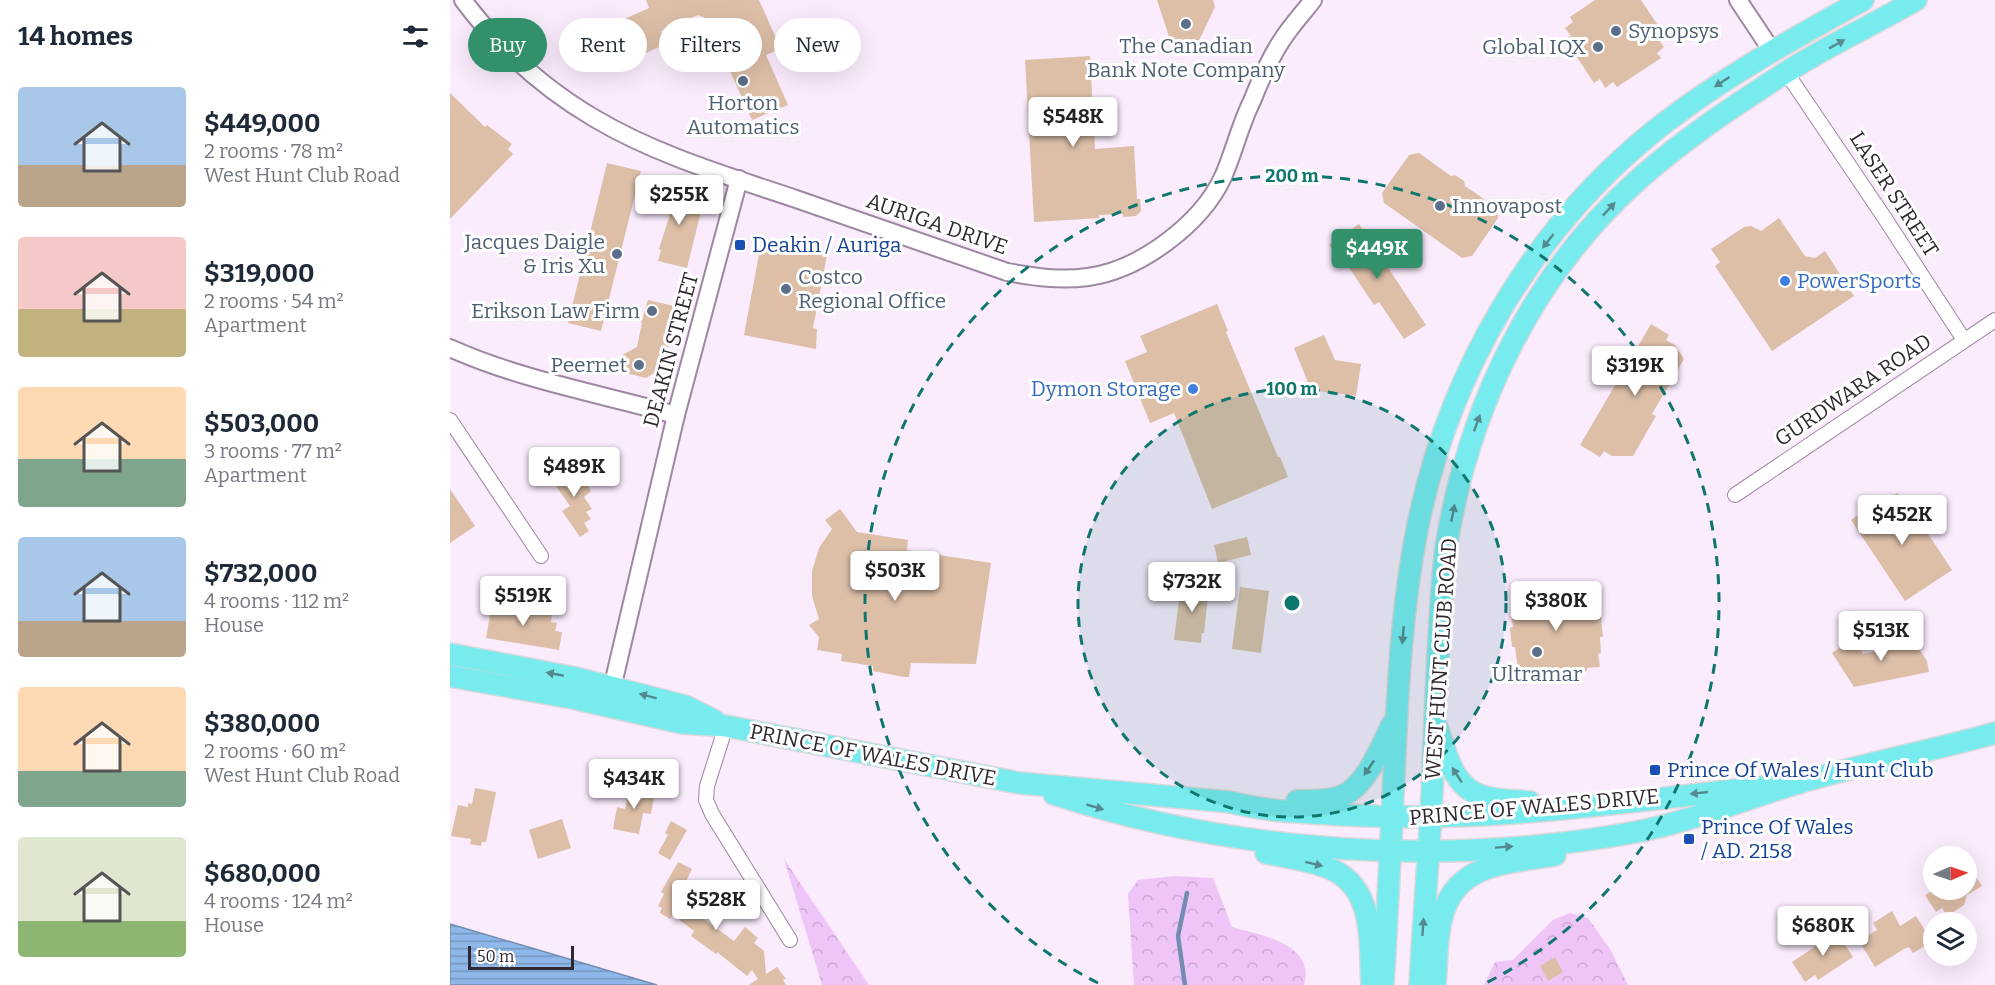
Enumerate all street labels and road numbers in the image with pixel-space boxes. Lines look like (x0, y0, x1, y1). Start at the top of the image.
street label: LASER STREET (1844, 127, 1944, 261)
street label: AURIGA DRIVE (863, 188, 1011, 260)
street label: DEAKIN STREET (638, 270, 704, 430)
street label: GURDWARA ROAD (1770, 328, 1936, 452)
street label: WEST HUNT CLUB ROAD (1420, 537, 1462, 781)
street label: PRINCE OF WALES DRIVE (748, 718, 998, 792)
street label: PRINCE OF WALES DRIVE (1408, 783, 1660, 831)

